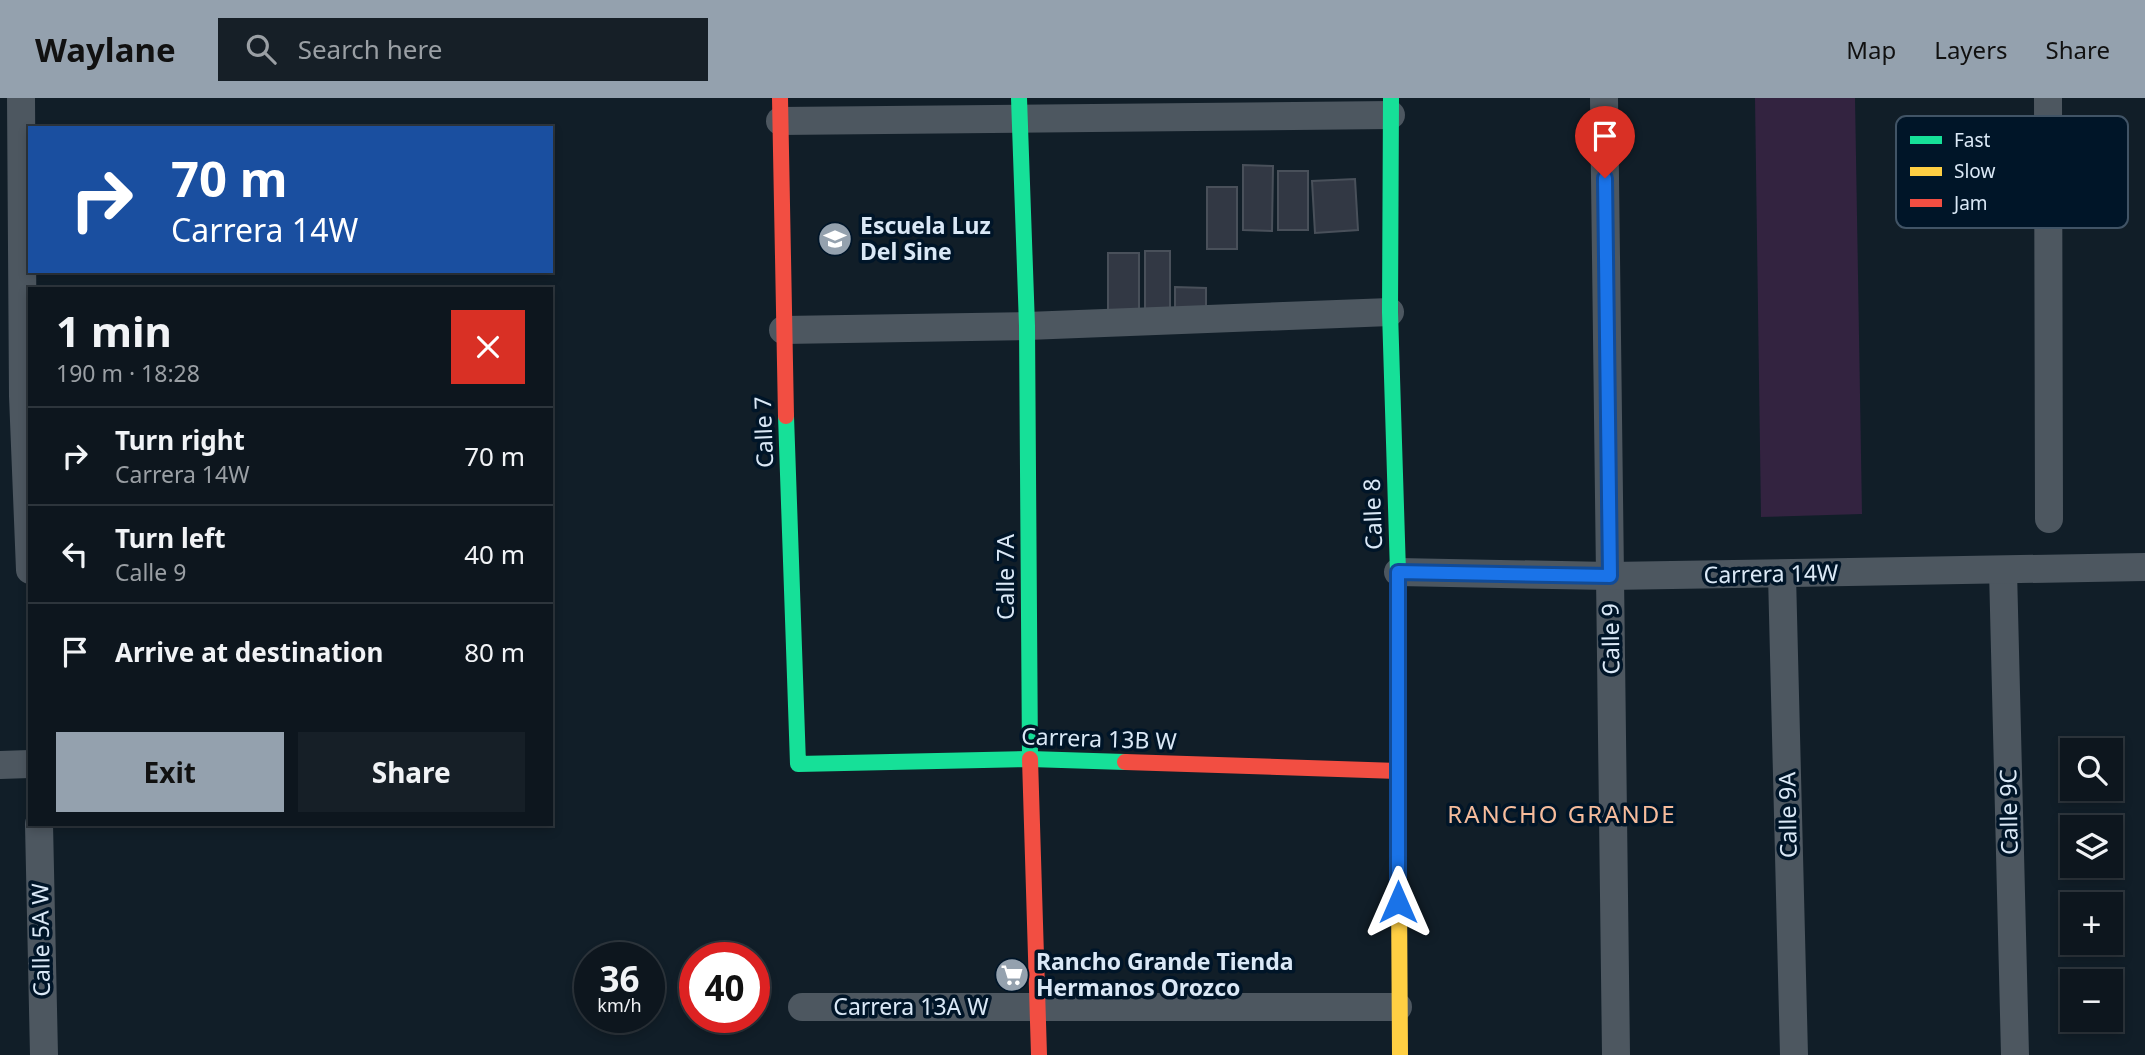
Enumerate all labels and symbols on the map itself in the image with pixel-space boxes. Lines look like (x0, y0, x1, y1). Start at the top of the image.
pin (1575, 106, 1635, 178)
legend (1896, 116, 2128, 228)
text: Fast (1954, 127, 1991, 153)
text: Slow (1954, 158, 1995, 184)
text: Jam (1952, 190, 1988, 216)
place label: Escuela Luz Del Sine (860, 209, 991, 267)
school or university icon: Escuela Luz Del Sine (816, 220, 854, 258)
street label: Calle 7 (746, 396, 780, 468)
street label: Calle 8 (1355, 478, 1389, 550)
street label: Calle 7A (989, 534, 1021, 620)
street label: Carrera 14W (1703, 556, 1839, 590)
street label: Calle 9 (1593, 603, 1627, 675)
street label: Carrera 13B W (1021, 719, 1178, 757)
street label: Calle 9C (1991, 769, 2025, 855)
street label: Calle 9A (1770, 771, 1804, 858)
district label: RANCHO GRANDE (1447, 797, 1677, 830)
position arrow (1361, 865, 1435, 939)
street label: Calle 5A W (23, 882, 57, 997)
speed limit sign: 40 (679, 942, 770, 1033)
place label: Rancho Grande Tienda Hermanos Orozco (1036, 945, 1294, 1003)
supermarket icon: Rancho Grande Tienda Hermanos Orozco (993, 956, 1031, 994)
street label: Carrera 13A W (833, 990, 989, 1022)

